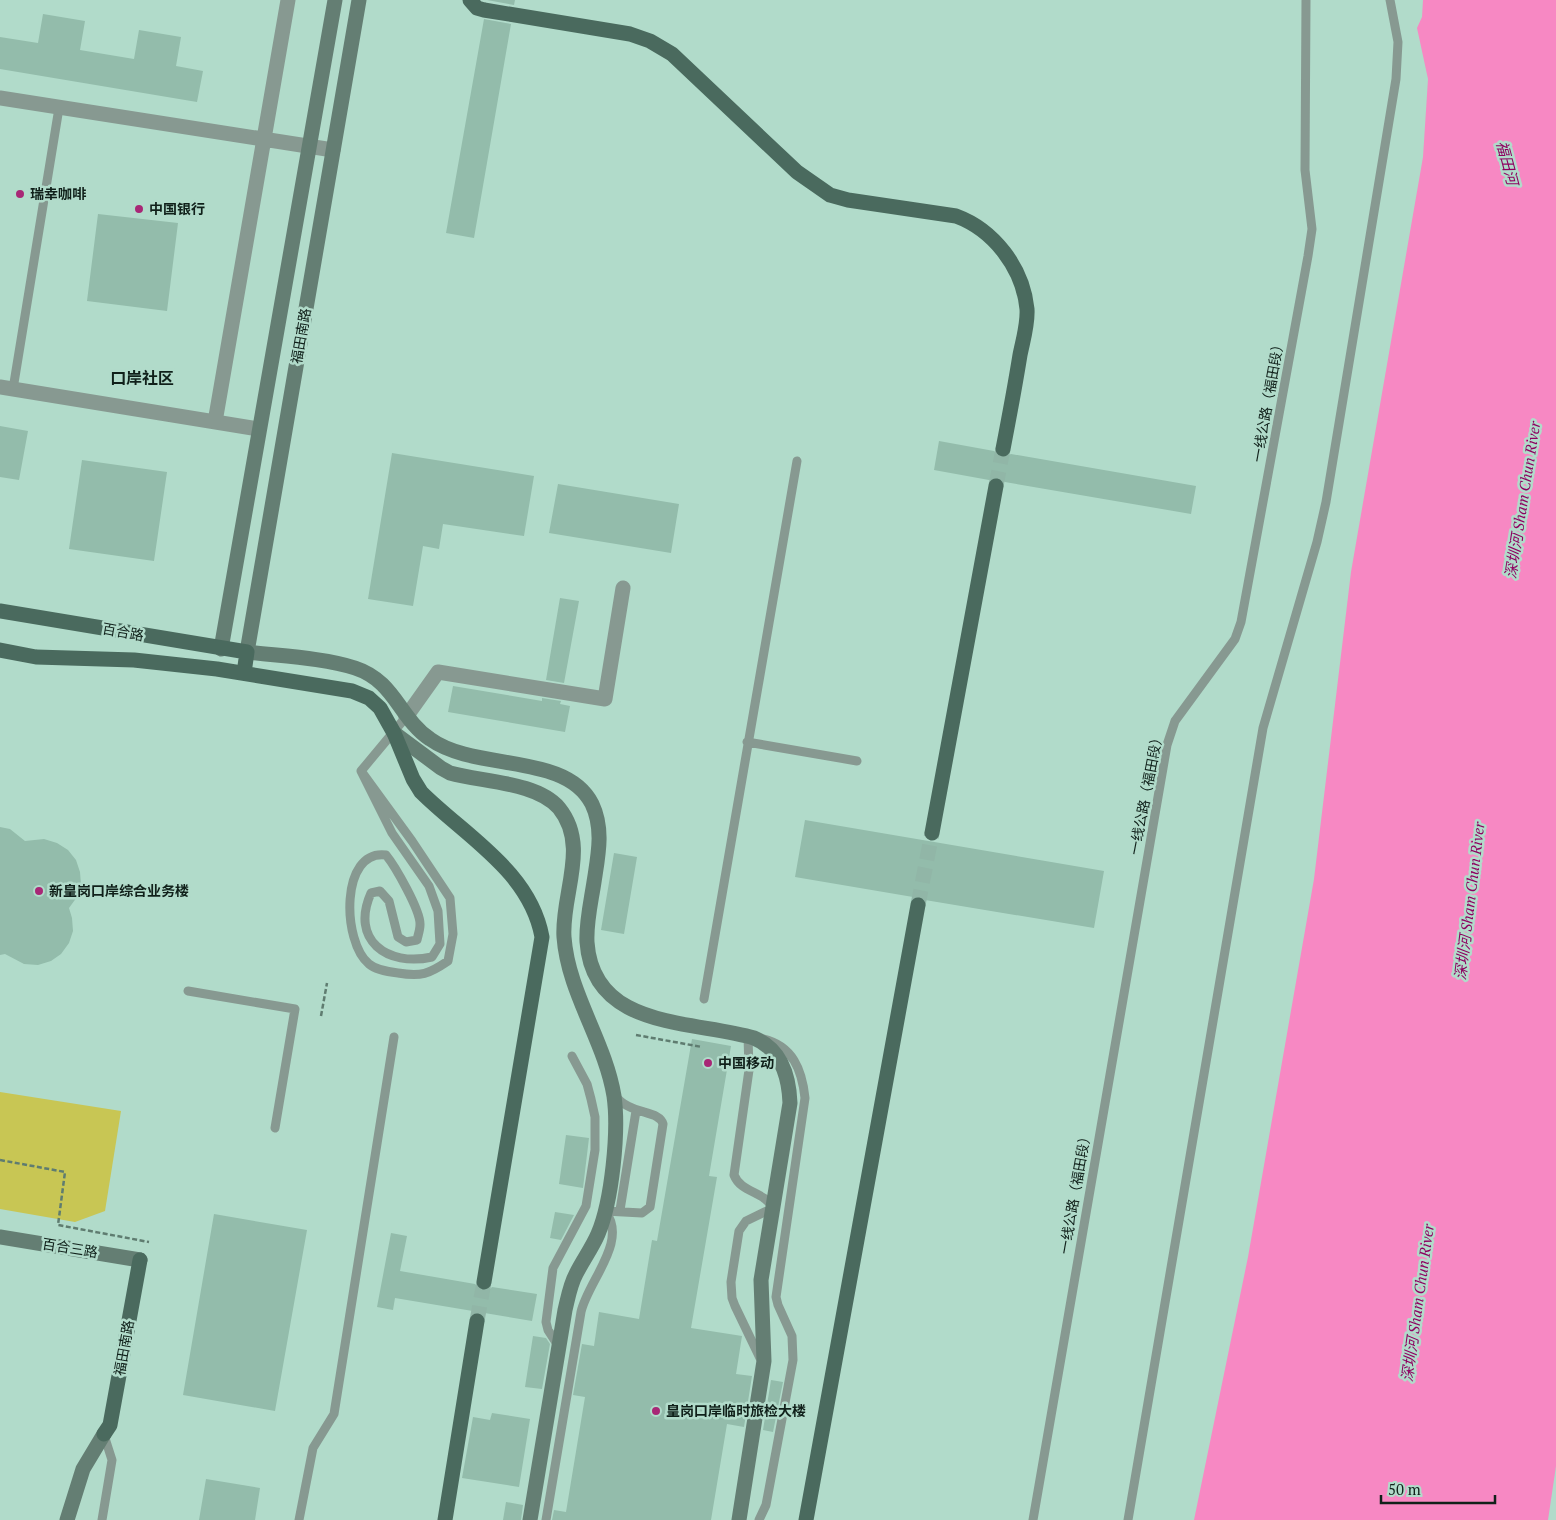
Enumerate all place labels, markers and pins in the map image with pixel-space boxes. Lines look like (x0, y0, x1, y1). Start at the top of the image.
place label: 瑞幸咖啡 (30, 184, 87, 203)
marker: 瑞幸咖啡 (14, 188, 26, 200)
place label: 中国银行 (149, 199, 205, 218)
marker: 中国银行 (133, 203, 145, 215)
place label: 新皇岗口岸综合业务楼 (49, 881, 189, 900)
marker: 新皇岗口岸综合业务楼 (33, 885, 45, 897)
place label: 中国移动 (718, 1053, 774, 1072)
marker: 中国移动 (702, 1057, 714, 1069)
place label: 皇岗口岸临时旅检大楼 (666, 1401, 806, 1420)
marker: 皇岗口岸临时旅检大楼 (650, 1405, 662, 1417)

